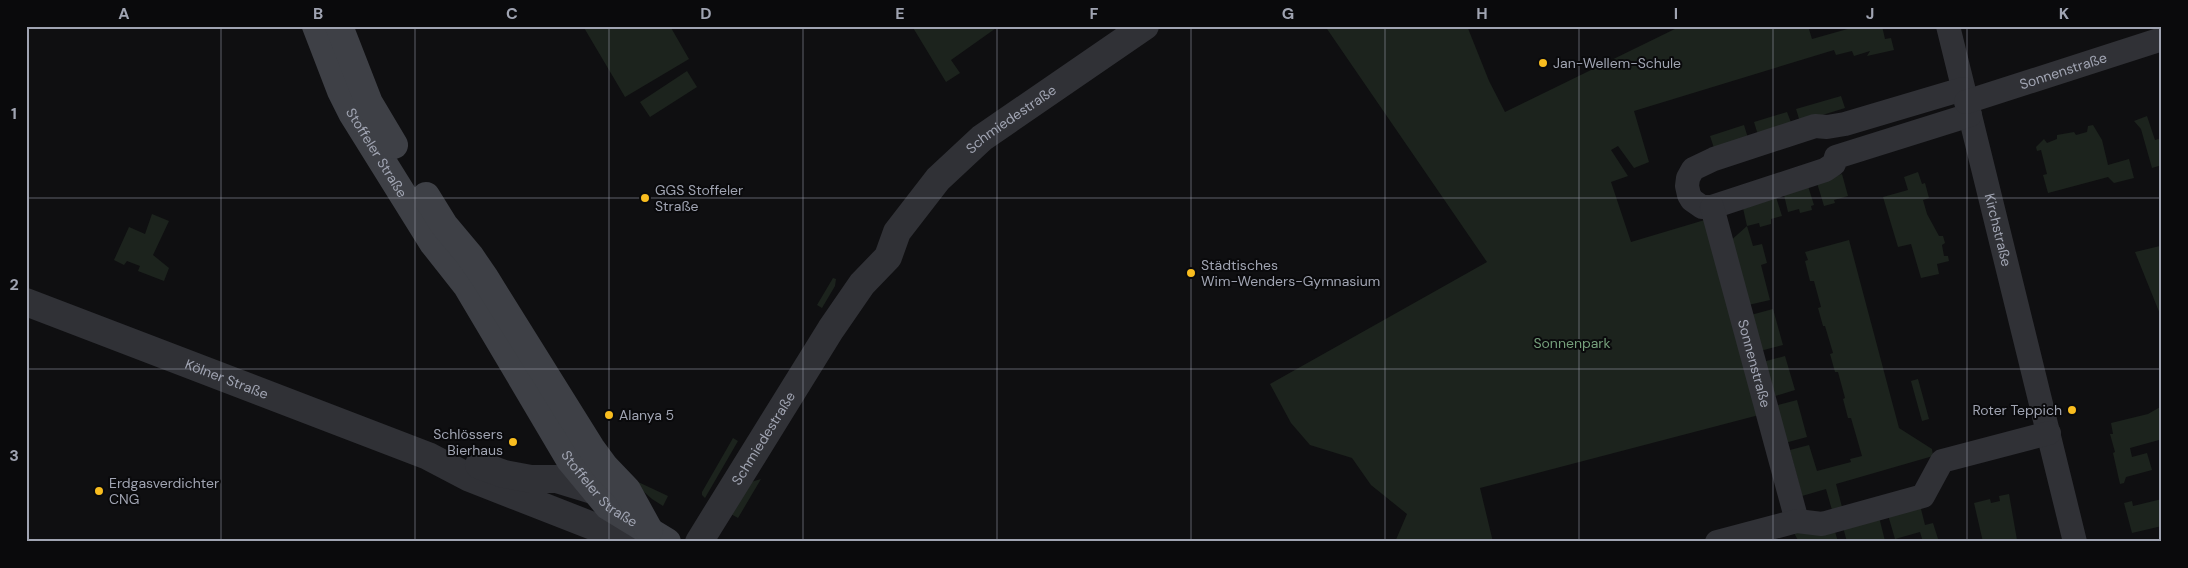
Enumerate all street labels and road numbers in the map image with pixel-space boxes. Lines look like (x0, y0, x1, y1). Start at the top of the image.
street label: Sonnenstraße (2017, 48, 2109, 93)
street label: Schmiedestraße (962, 81, 1060, 157)
street label: Stoffeler Straße (342, 105, 411, 201)
street label: Kirchstraße (1981, 192, 2016, 268)
street label: Sonnenstraße (1734, 317, 1775, 409)
street label: Kölner Straße (183, 355, 271, 403)
street label: Schmiedestraße (727, 388, 799, 488)
street label: Stoffeler Straße (557, 447, 641, 531)

